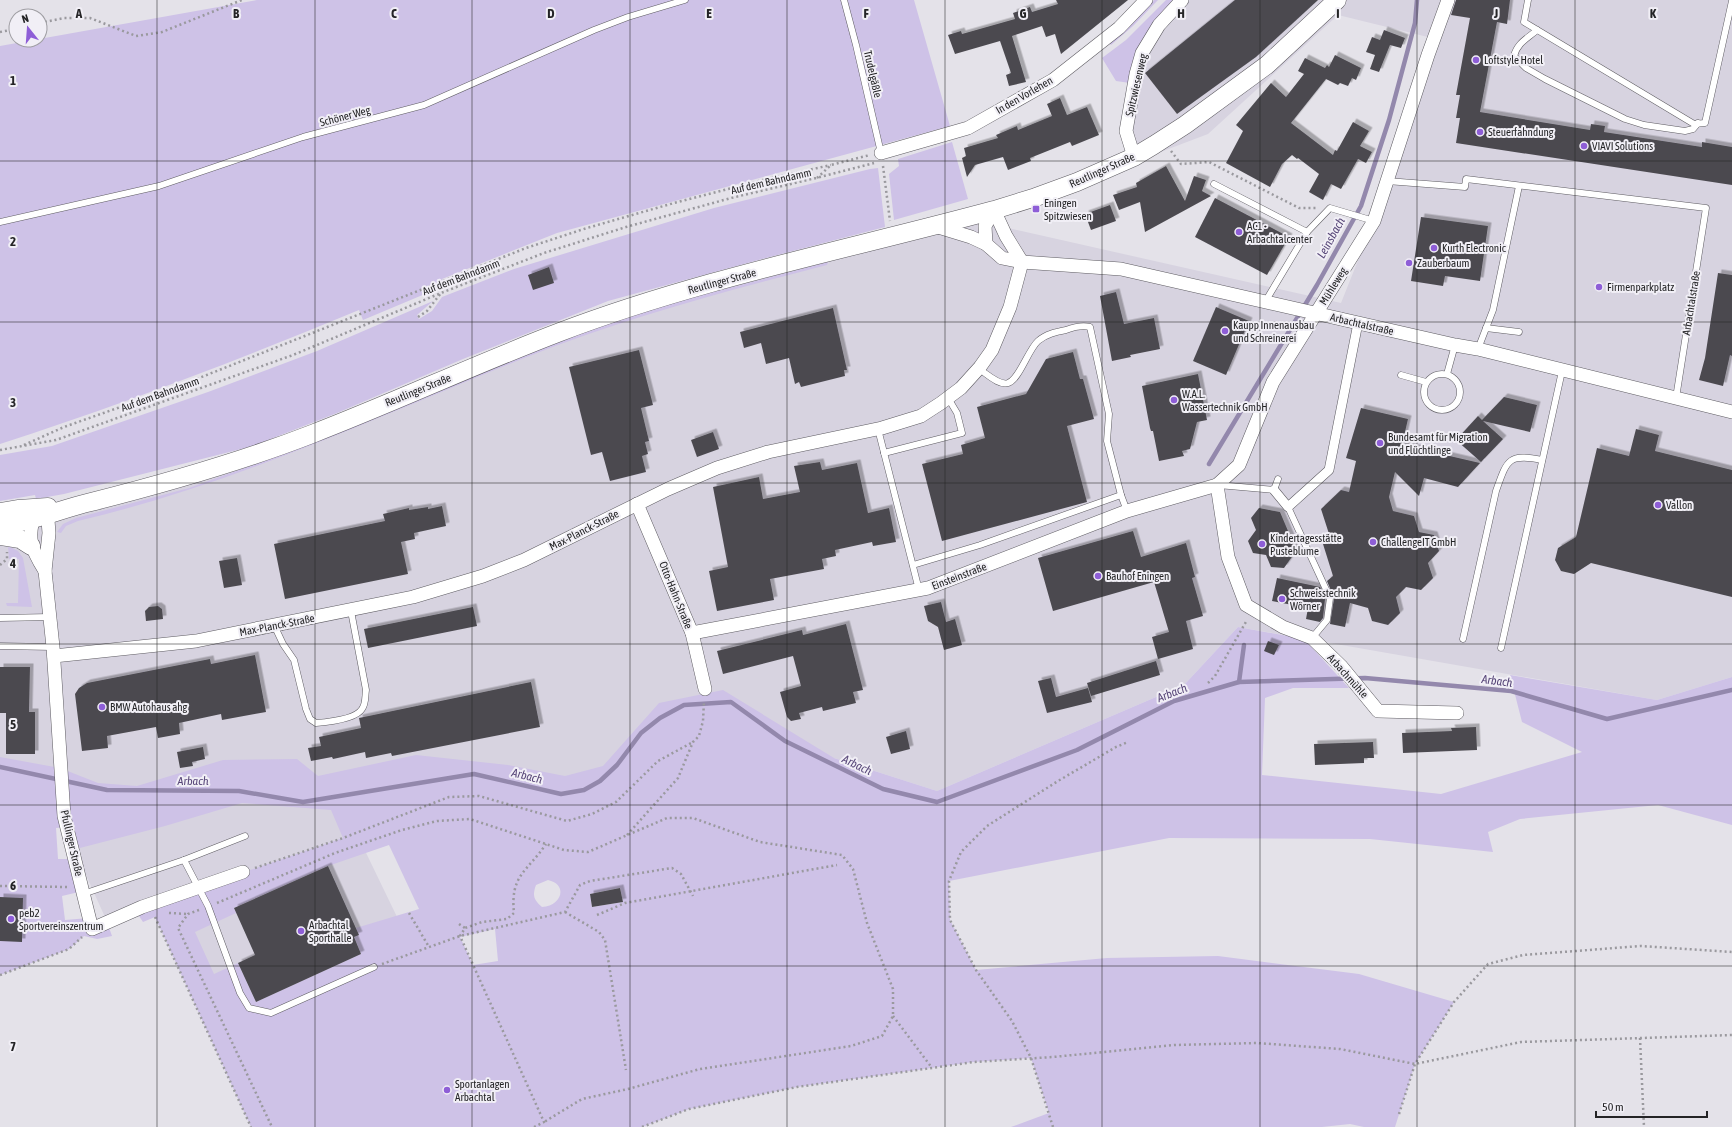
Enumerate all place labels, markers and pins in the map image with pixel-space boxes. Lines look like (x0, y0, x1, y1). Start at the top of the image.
place label: Loftstyle Hotel (1484, 54, 1543, 66)
marker: Loftstyle Hotel (1471, 55, 1481, 65)
place label: Steuerfahndung (1488, 126, 1554, 138)
marker: Steuerfahndung (1475, 127, 1485, 137)
place label: VIAVI Solutions (1592, 140, 1653, 152)
marker: VIAVI Solutions (1579, 141, 1589, 151)
place label: Eningen Spitzwiesen (1044, 197, 1092, 222)
marker: Eningen Spitzwiesen (1031, 204, 1041, 214)
place label: AC1 - Arbachtalcenter (1247, 220, 1313, 245)
marker: AC1 - Arbachtalcenter (1234, 227, 1244, 237)
place label: Kurth Electronic (1442, 242, 1507, 254)
marker: Kurth Electronic (1429, 243, 1439, 253)
place label: Zauberbaum (1417, 257, 1469, 269)
marker: Zauberbaum (1404, 258, 1414, 268)
place label: Firmenparkplatz (1607, 281, 1674, 293)
marker: Firmenparkplatz (1594, 282, 1604, 292)
place label: Kaupp Innenausbau und Schreinerei (1233, 319, 1314, 344)
marker: Kaupp Innenausbau und Schreinerei (1220, 326, 1230, 336)
place label: W.A.L. Wassertechnik GmbH (1182, 388, 1268, 413)
marker: W.A.L. Wassertechnik GmbH (1169, 395, 1179, 405)
place label: Bundesamt für Migration und Flüchtlinge (1388, 431, 1488, 456)
marker: Bundesamt für Migration und Flüchtlinge (1375, 438, 1385, 448)
place label: Vallon (1666, 499, 1692, 511)
marker: Vallon (1653, 500, 1663, 510)
place label: Kindertagesstätte Pusteblume (1270, 532, 1342, 557)
place label: ChallengeIT GmbH (1381, 536, 1456, 548)
marker: ChallengeIT GmbH (1368, 537, 1378, 547)
marker: Kindertagesstätte Pusteblume (1257, 539, 1267, 549)
place label: Bauhof Eningen (1106, 570, 1169, 582)
marker: Bauhof Eningen (1093, 571, 1103, 581)
place label: Schweisstechnik Wörner (1290, 587, 1356, 612)
marker: Schweisstechnik Wörner (1277, 594, 1287, 604)
place label: BMW Autohaus ahg (110, 701, 188, 713)
marker: BMW Autohaus ahg (97, 702, 107, 712)
place label: peb2 Sportvereinszentrum (19, 907, 104, 932)
marker: peb2 Sportvereinszentrum (6, 914, 16, 924)
place label: Arbachtal Sporthalle (309, 919, 351, 944)
marker: Arbachtal Sporthalle (296, 926, 306, 936)
place label: Sportanlagen Arbachtal (455, 1078, 510, 1103)
marker: Sportanlagen Arbachtal (442, 1085, 452, 1095)

